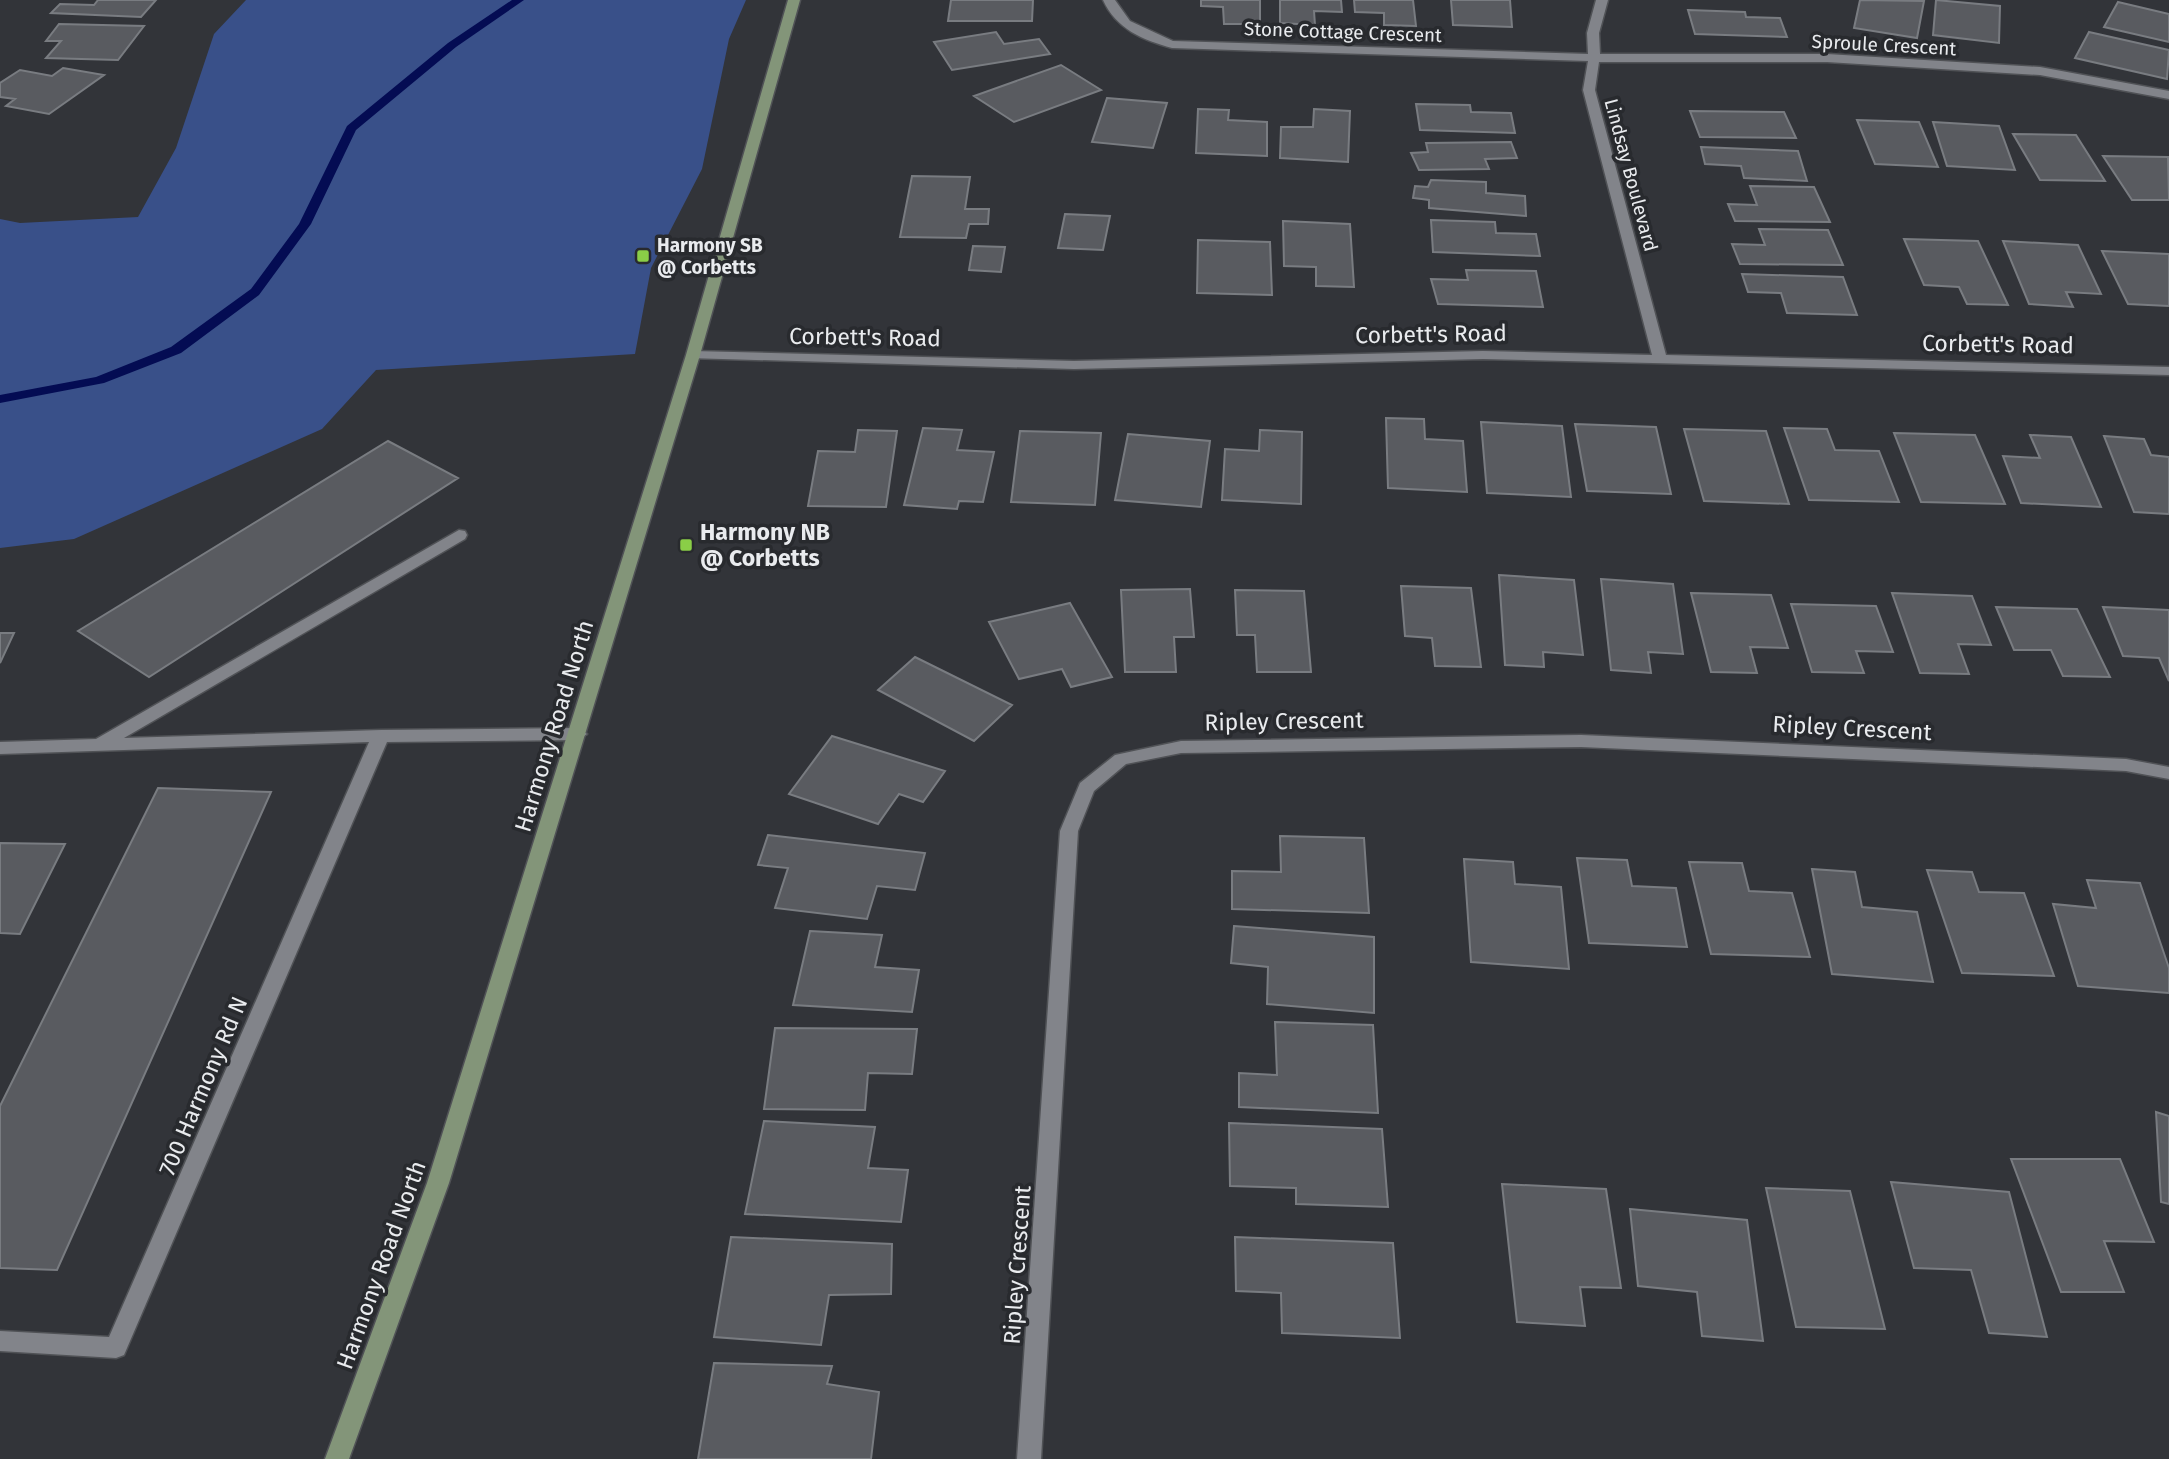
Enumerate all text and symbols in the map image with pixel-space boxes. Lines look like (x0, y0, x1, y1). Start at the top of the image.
street label: Stone Cottage Crescent (1244, 17, 1442, 47)
street label: Sproule Crescent (1811, 30, 1957, 60)
street label: Lindsay Boulevard (1600, 96, 1662, 254)
place label: Harmony SB @ Corbetts (657, 234, 763, 279)
marker: Harmony SB @ Corbetts (635, 248, 651, 264)
street label: Corbett's Road (1355, 319, 1507, 349)
street label: Corbett's Road (789, 322, 941, 352)
street label: Corbett's Road (1922, 329, 2074, 359)
place label: Harmony NB @ Corbetts (700, 518, 830, 572)
marker: Harmony NB @ Corbetts (678, 537, 694, 553)
street label: Harmony Road North (508, 617, 600, 835)
street label: Ripley Crescent (1204, 706, 1365, 736)
street label: Ripley Crescent (1772, 710, 1933, 746)
street label: 700 Harmony Rd N (153, 992, 253, 1180)
street label: Harmony Road North (330, 1157, 432, 1373)
street label: Ripley Crescent (997, 1184, 1037, 1345)

